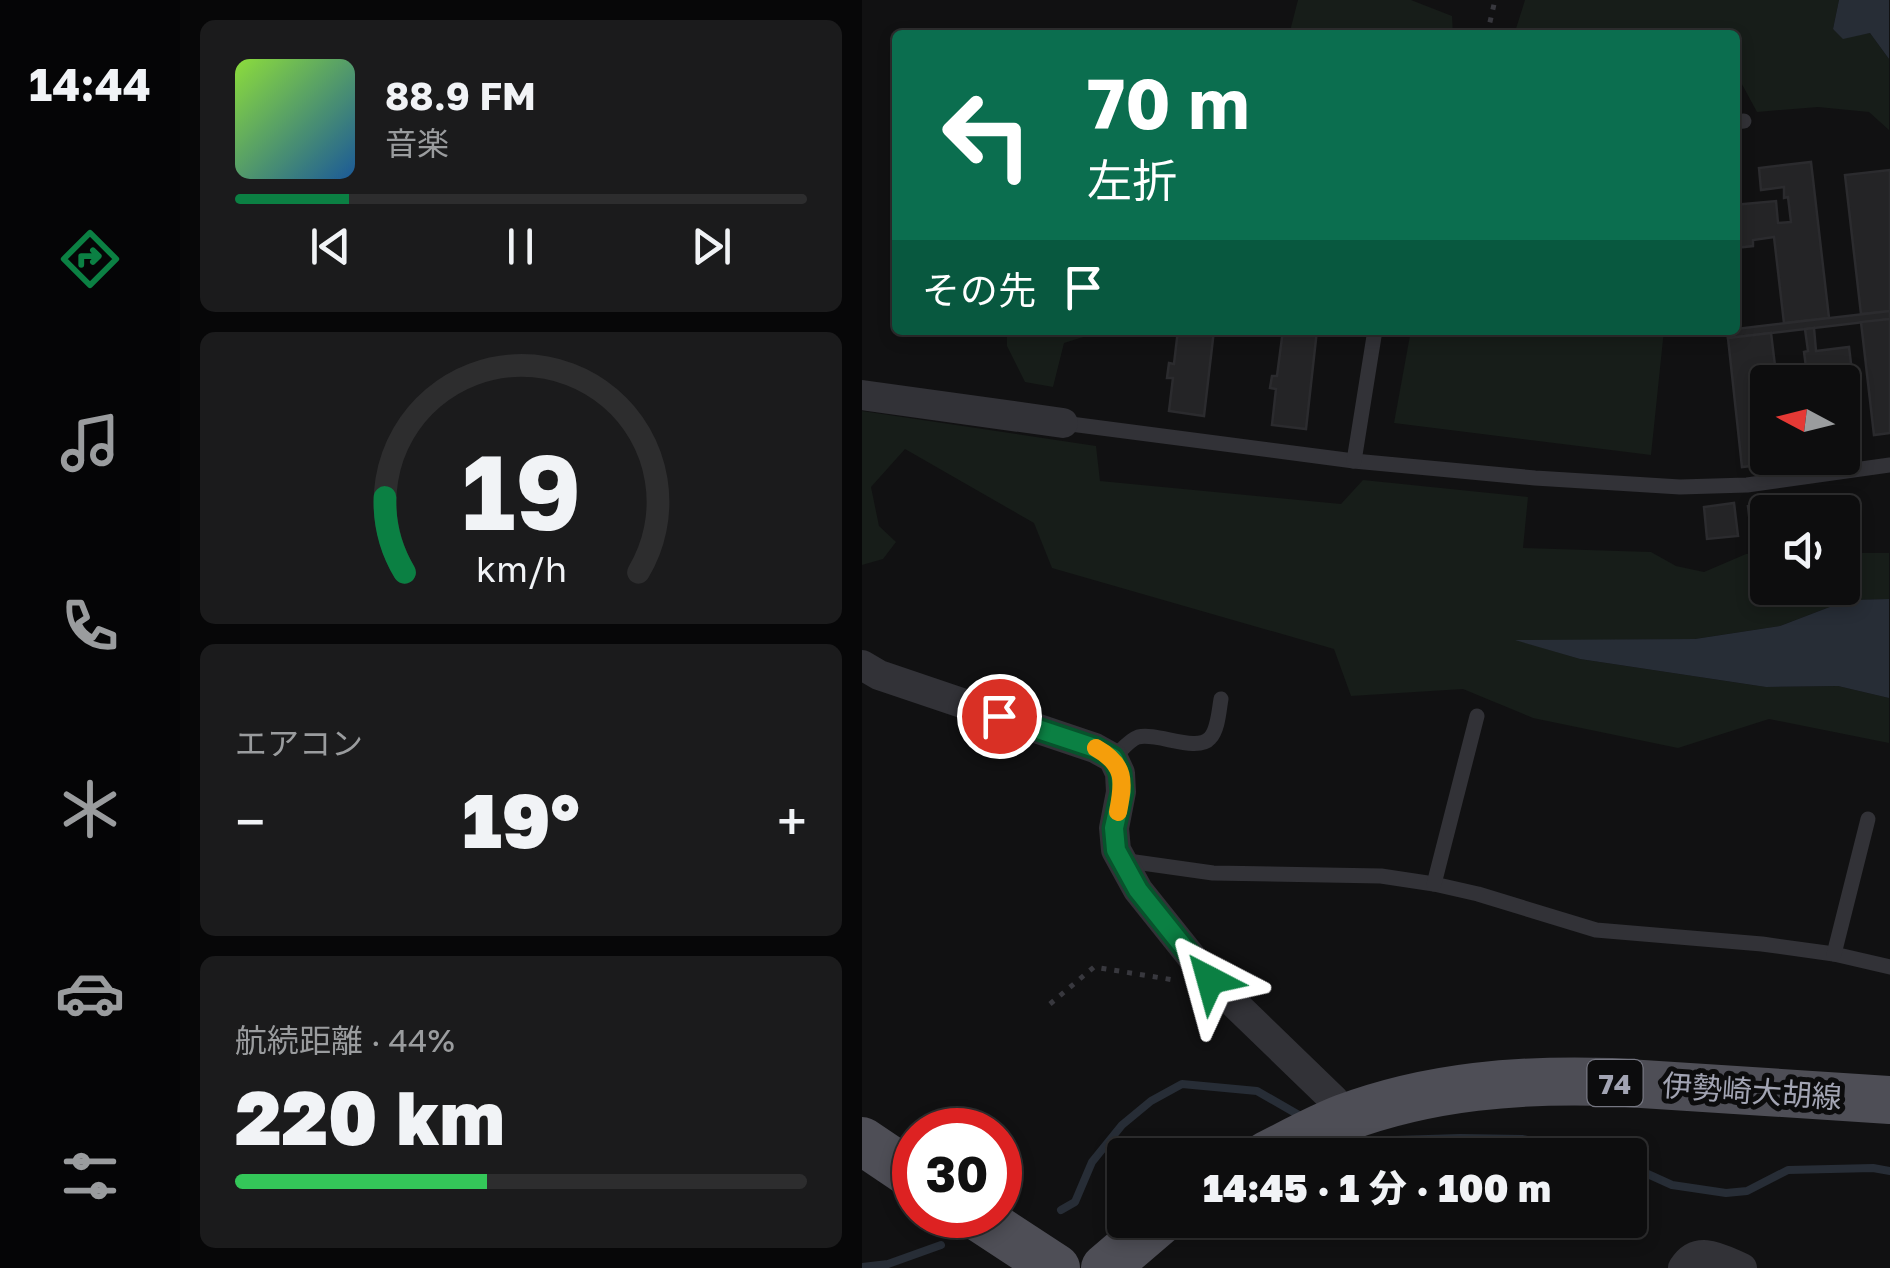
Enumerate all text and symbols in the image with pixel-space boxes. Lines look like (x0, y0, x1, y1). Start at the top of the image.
text: 14:44 (29, 57, 151, 111)
text: 70 m (1087, 60, 1249, 144)
icon: left (922, 70, 1052, 200)
text: 88.9 FM (385, 73, 536, 118)
text: 音楽 (385, 124, 449, 162)
text: 左折 (1087, 153, 1177, 207)
icon: previous (303, 219, 358, 274)
icon: pause (493, 219, 548, 274)
icon: next (684, 219, 739, 274)
icon: directions (55, 224, 125, 294)
icon: arrive (1056, 260, 1111, 315)
text: その先 (922, 267, 1036, 312)
north arrow (1750, 365, 1860, 475)
map controls (1750, 365, 1860, 605)
icon: music (55, 408, 125, 478)
text: 19 (461, 428, 581, 553)
button: sound (1750, 495, 1860, 605)
text: km/h (476, 547, 566, 590)
icon: phone (55, 591, 125, 661)
pin (957, 674, 1042, 759)
icon: arrive (972, 689, 1027, 744)
text: エアコン (235, 724, 363, 762)
icon: climate (55, 774, 125, 844)
text: 19° (462, 774, 580, 865)
text: − (235, 788, 265, 854)
text: + (777, 788, 807, 854)
position arrow (1158, 928, 1262, 1032)
icon: car (55, 958, 125, 1028)
text: 航続距離 · 44% (235, 1021, 455, 1059)
road number: 74 (1588, 1060, 1642, 1106)
street label: 伊勢崎大胡線 (1661, 1067, 1843, 1115)
text: 220 km (235, 1071, 505, 1162)
speed limit sign: 30 (892, 1108, 1022, 1238)
icon: filters (55, 1141, 125, 1211)
text: 14:45 · 1 分 · 100 m (1203, 1165, 1551, 1210)

